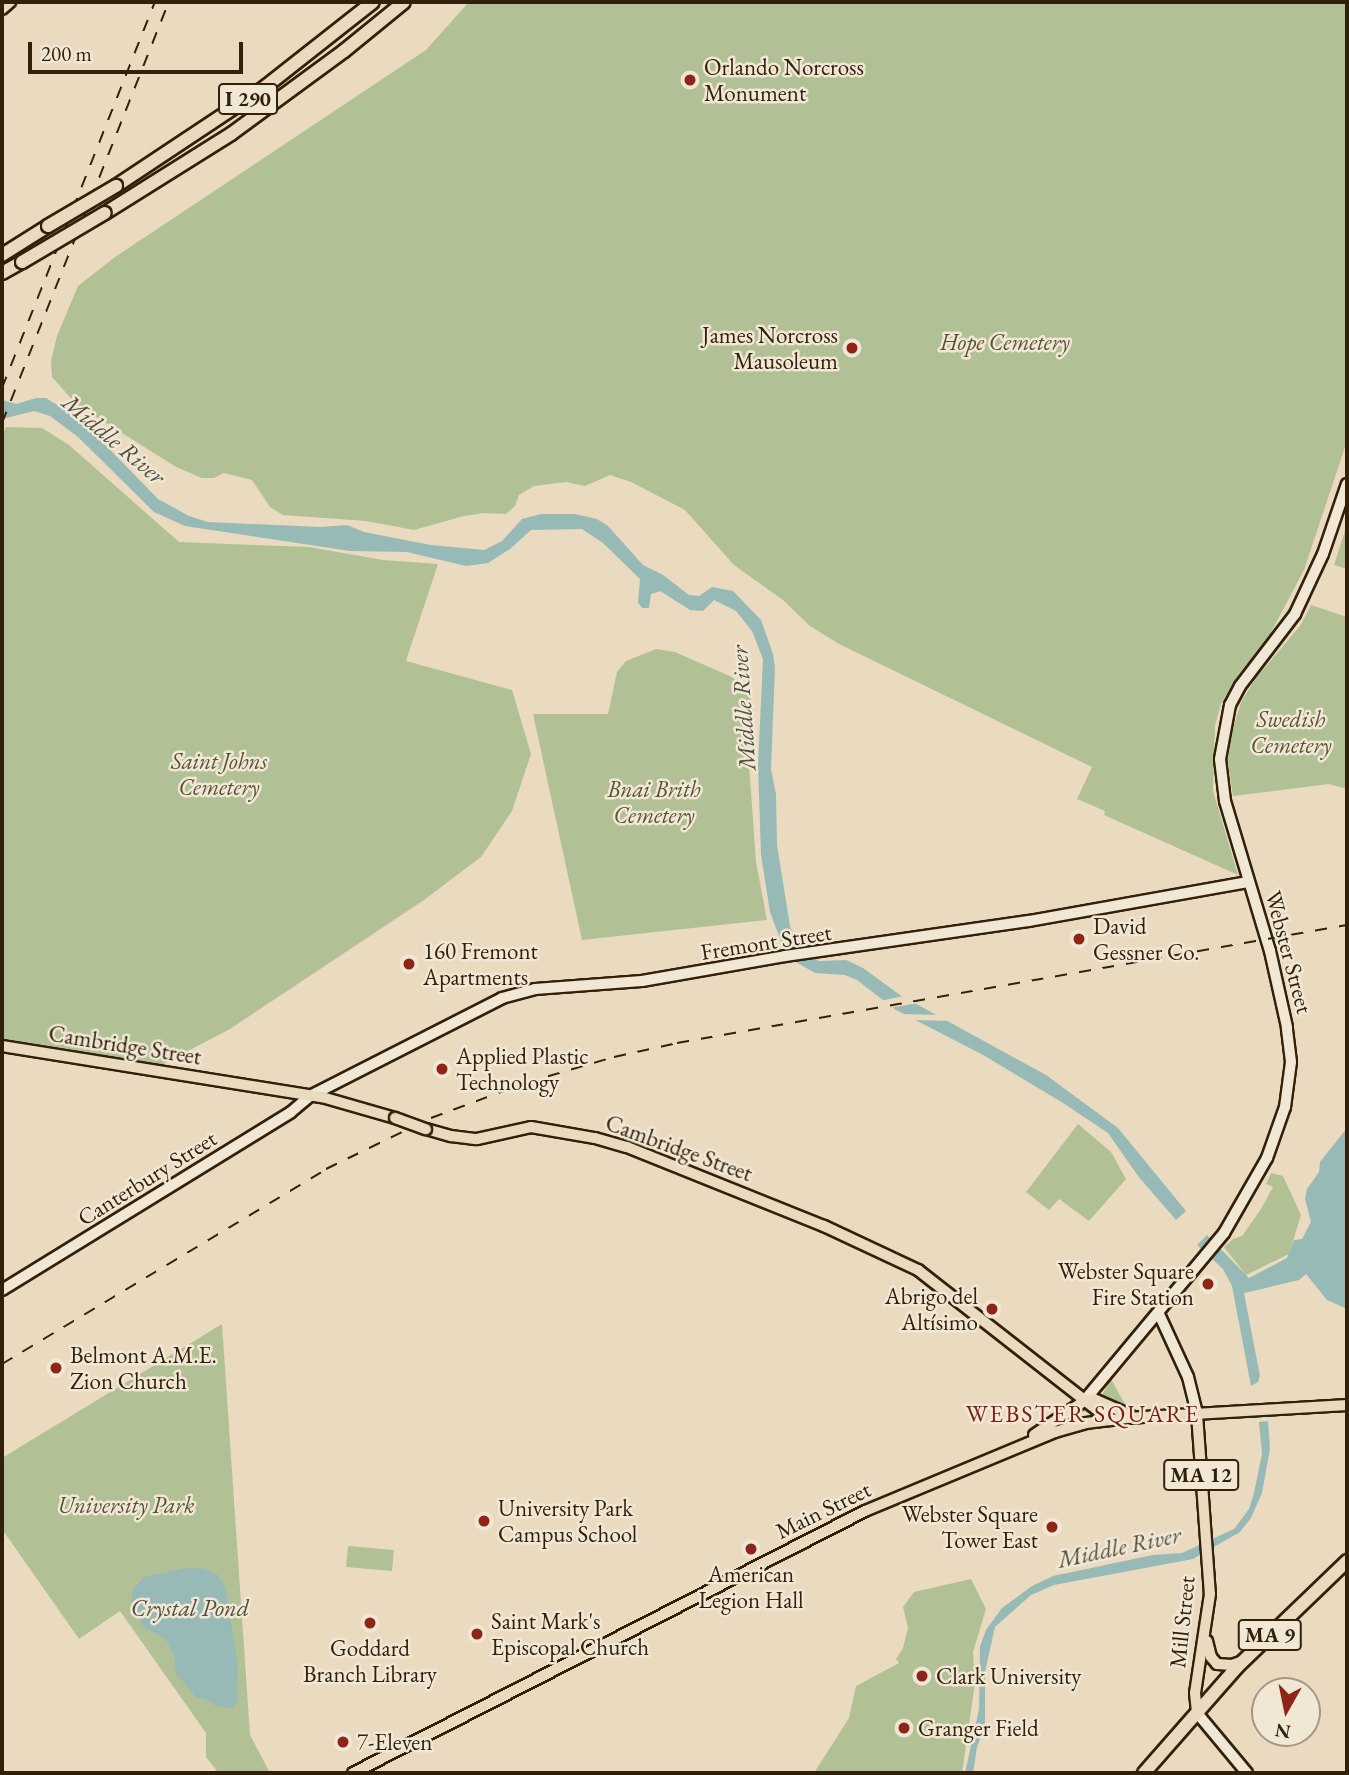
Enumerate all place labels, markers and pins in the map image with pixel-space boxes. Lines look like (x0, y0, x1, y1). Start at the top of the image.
place label: Orlando Norcross Monument (704, 53, 864, 107)
marker: Orlando Norcross Monument (682, 72, 698, 88)
place label: James Norcross Mausoleum (702, 321, 838, 375)
marker: James Norcross Mausoleum (844, 340, 860, 356)
place label: David Gessner Co. (1093, 912, 1199, 966)
marker: David Gessner Co. (1071, 931, 1087, 947)
place label: 160 Fremont Apartments (423, 937, 538, 991)
marker: 160 Fremont Apartments (401, 956, 417, 972)
place label: Applied Plastic Technology (456, 1042, 589, 1096)
marker: Applied Plastic Technology (434, 1061, 450, 1077)
place label: Webster Square Fire Station (1058, 1257, 1194, 1311)
marker: Webster Square Fire Station (1200, 1276, 1216, 1292)
place label: Abrigo del Altísimo (885, 1282, 978, 1336)
marker: Abrigo del Altísimo (984, 1301, 1000, 1317)
place label: Belmont A.M.E. Zion Church (70, 1341, 217, 1395)
marker: Belmont A.M.E. Zion Church (48, 1360, 64, 1376)
place label: University Park Campus School (498, 1494, 637, 1548)
place label: Webster Square Tower East (902, 1500, 1038, 1554)
marker: University Park Campus School (476, 1513, 492, 1529)
marker: Webster Square Tower East (1044, 1519, 1060, 1535)
marker: American Legion Hall (743, 1541, 759, 1557)
place label: American Legion Hall (698, 1560, 804, 1614)
place label: Saint Mark's Episcopal Church (491, 1607, 649, 1661)
marker: Goddard Branch Library (362, 1615, 378, 1631)
marker: Saint Mark's Episcopal Church (469, 1626, 485, 1642)
place label: Goddard Branch Library (303, 1634, 437, 1688)
place label: Clark University (936, 1662, 1081, 1690)
marker: Clark University (914, 1668, 930, 1684)
place label: Granger Field (918, 1714, 1039, 1742)
marker: Granger Field (896, 1720, 912, 1736)
place label: 7-Eleven (357, 1728, 432, 1756)
marker: 7-Eleven (335, 1734, 351, 1750)

